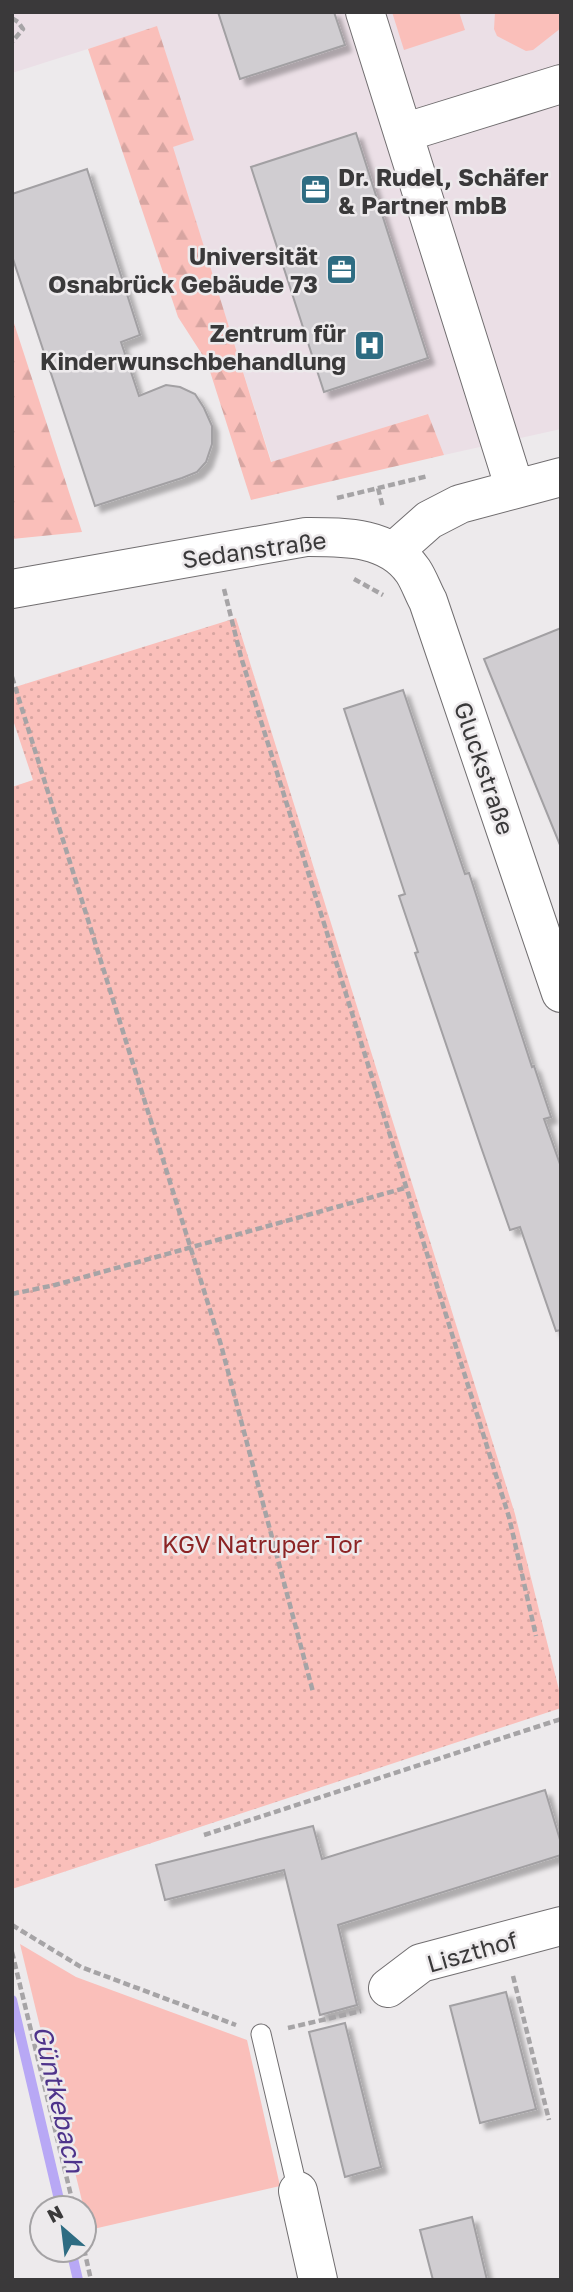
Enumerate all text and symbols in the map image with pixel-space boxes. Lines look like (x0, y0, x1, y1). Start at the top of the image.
place label: Dr. Rudel, Schäfer & Partner mbB (338, 162, 549, 219)
office icon: Dr. Rudel, Schäfer & Partner mbB (298, 173, 332, 207)
place label: Universität Osnabrück Gebäude 73 (48, 241, 318, 298)
office icon: Universität Osnabrück Gebäude 73 (324, 252, 358, 286)
place label: Zentrum für Kinderwunschbehandlung (40, 318, 346, 375)
hospital icon: Zentrum für Kinderwunschbehandlung (352, 329, 386, 363)
street label: Sedanstraße (180, 525, 328, 573)
street label: Gluckstraße (449, 698, 521, 838)
park label: KGV Natruper Tor (162, 1529, 362, 1558)
street label: Liszthof (423, 1924, 521, 1978)
water label: Güntkebach (27, 2022, 91, 2177)
north arrow (28, 2194, 98, 2264)
text: N (43, 2200, 67, 2227)

